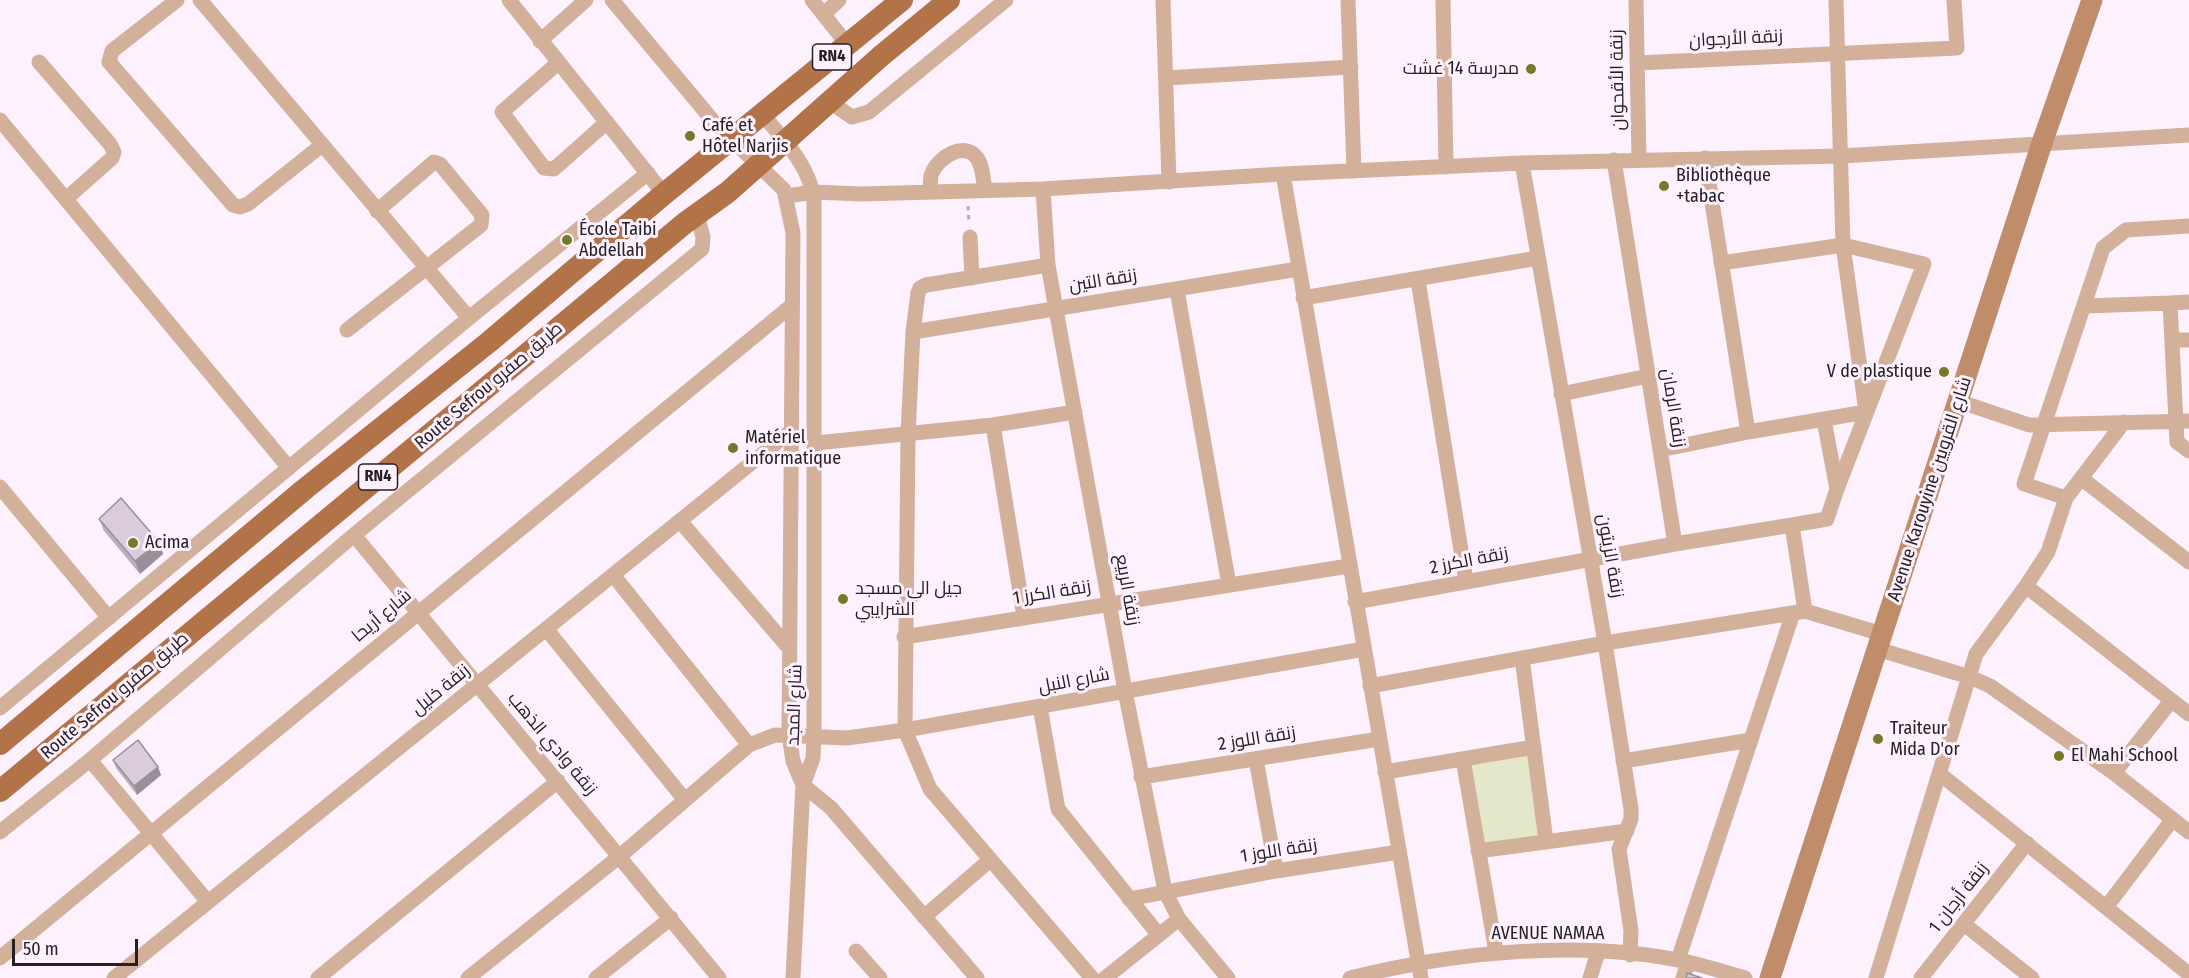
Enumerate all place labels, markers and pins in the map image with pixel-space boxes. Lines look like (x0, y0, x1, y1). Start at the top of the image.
place label: مدرسة 14 غشت (1403, 58, 1519, 80)
marker: مدرسة 14 غشت (1524, 62, 1538, 76)
place label: Café et Hôtel Narjis (702, 115, 788, 158)
marker: Café et Hôtel Narjis (683, 129, 697, 143)
place label: Bibliothèque +tabac (1676, 165, 1771, 207)
marker: Bibliothèque +tabac (1657, 179, 1671, 193)
place label: École Taibi Abdellah (579, 219, 657, 262)
marker: École Taibi Abdellah (560, 233, 574, 247)
place label: V de plastique (1827, 361, 1932, 383)
marker: V de plastique (1937, 365, 1951, 379)
place label: Matériel informatique (745, 427, 841, 470)
marker: Matériel informatique (726, 441, 740, 455)
place label: Acima (145, 532, 189, 554)
marker: Acima (126, 536, 140, 550)
place label: جيل الي مسجد الشرايبي (855, 578, 962, 620)
marker: جيل الي مسجد الشرايبي (836, 592, 850, 606)
place label: Traiteur Mida D'or (1890, 718, 1960, 760)
marker: Traiteur Mida D'or (1871, 732, 1885, 746)
place label: El Mahi School (2071, 745, 2178, 767)
marker: El Mahi School (2052, 749, 2066, 763)

